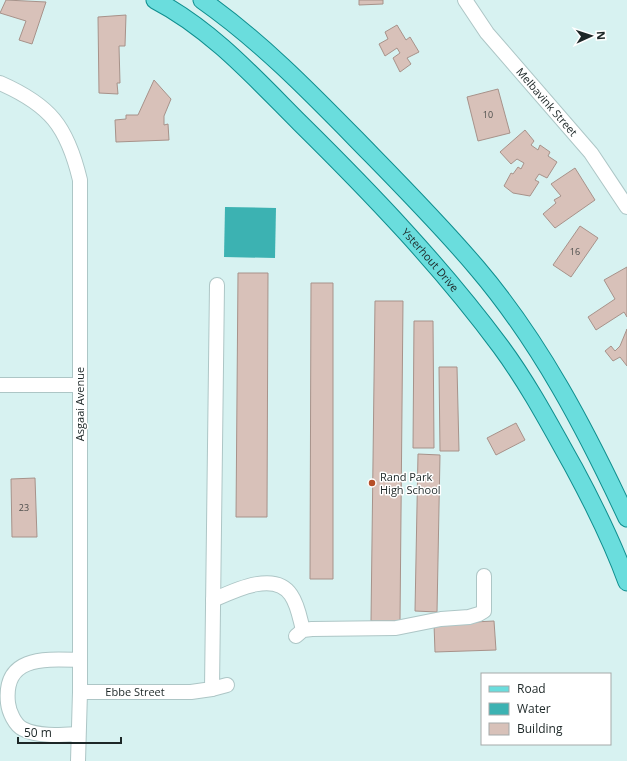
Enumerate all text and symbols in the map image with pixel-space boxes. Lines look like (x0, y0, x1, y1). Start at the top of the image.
north arrow (571, 16, 611, 56)
text: N (594, 31, 609, 40)
street label: Melbavink Street (513, 64, 581, 139)
house number: 10 (483, 108, 493, 121)
street label: Ysterhout Drive (399, 225, 462, 295)
house number: 16 (570, 245, 580, 258)
street label: Asgaai Avenue (72, 367, 87, 441)
place label: Rand Park High School (380, 469, 441, 497)
marker: Rand Park High School (367, 478, 377, 488)
house number: 23 (19, 501, 29, 514)
legend (481, 673, 611, 745)
text: Road (517, 680, 546, 697)
street label: Ebbe Street (105, 684, 165, 699)
text: Water (517, 700, 551, 717)
scale bar (18, 719, 121, 745)
text: Building (517, 720, 563, 737)
text: 50 m (24, 724, 52, 741)

